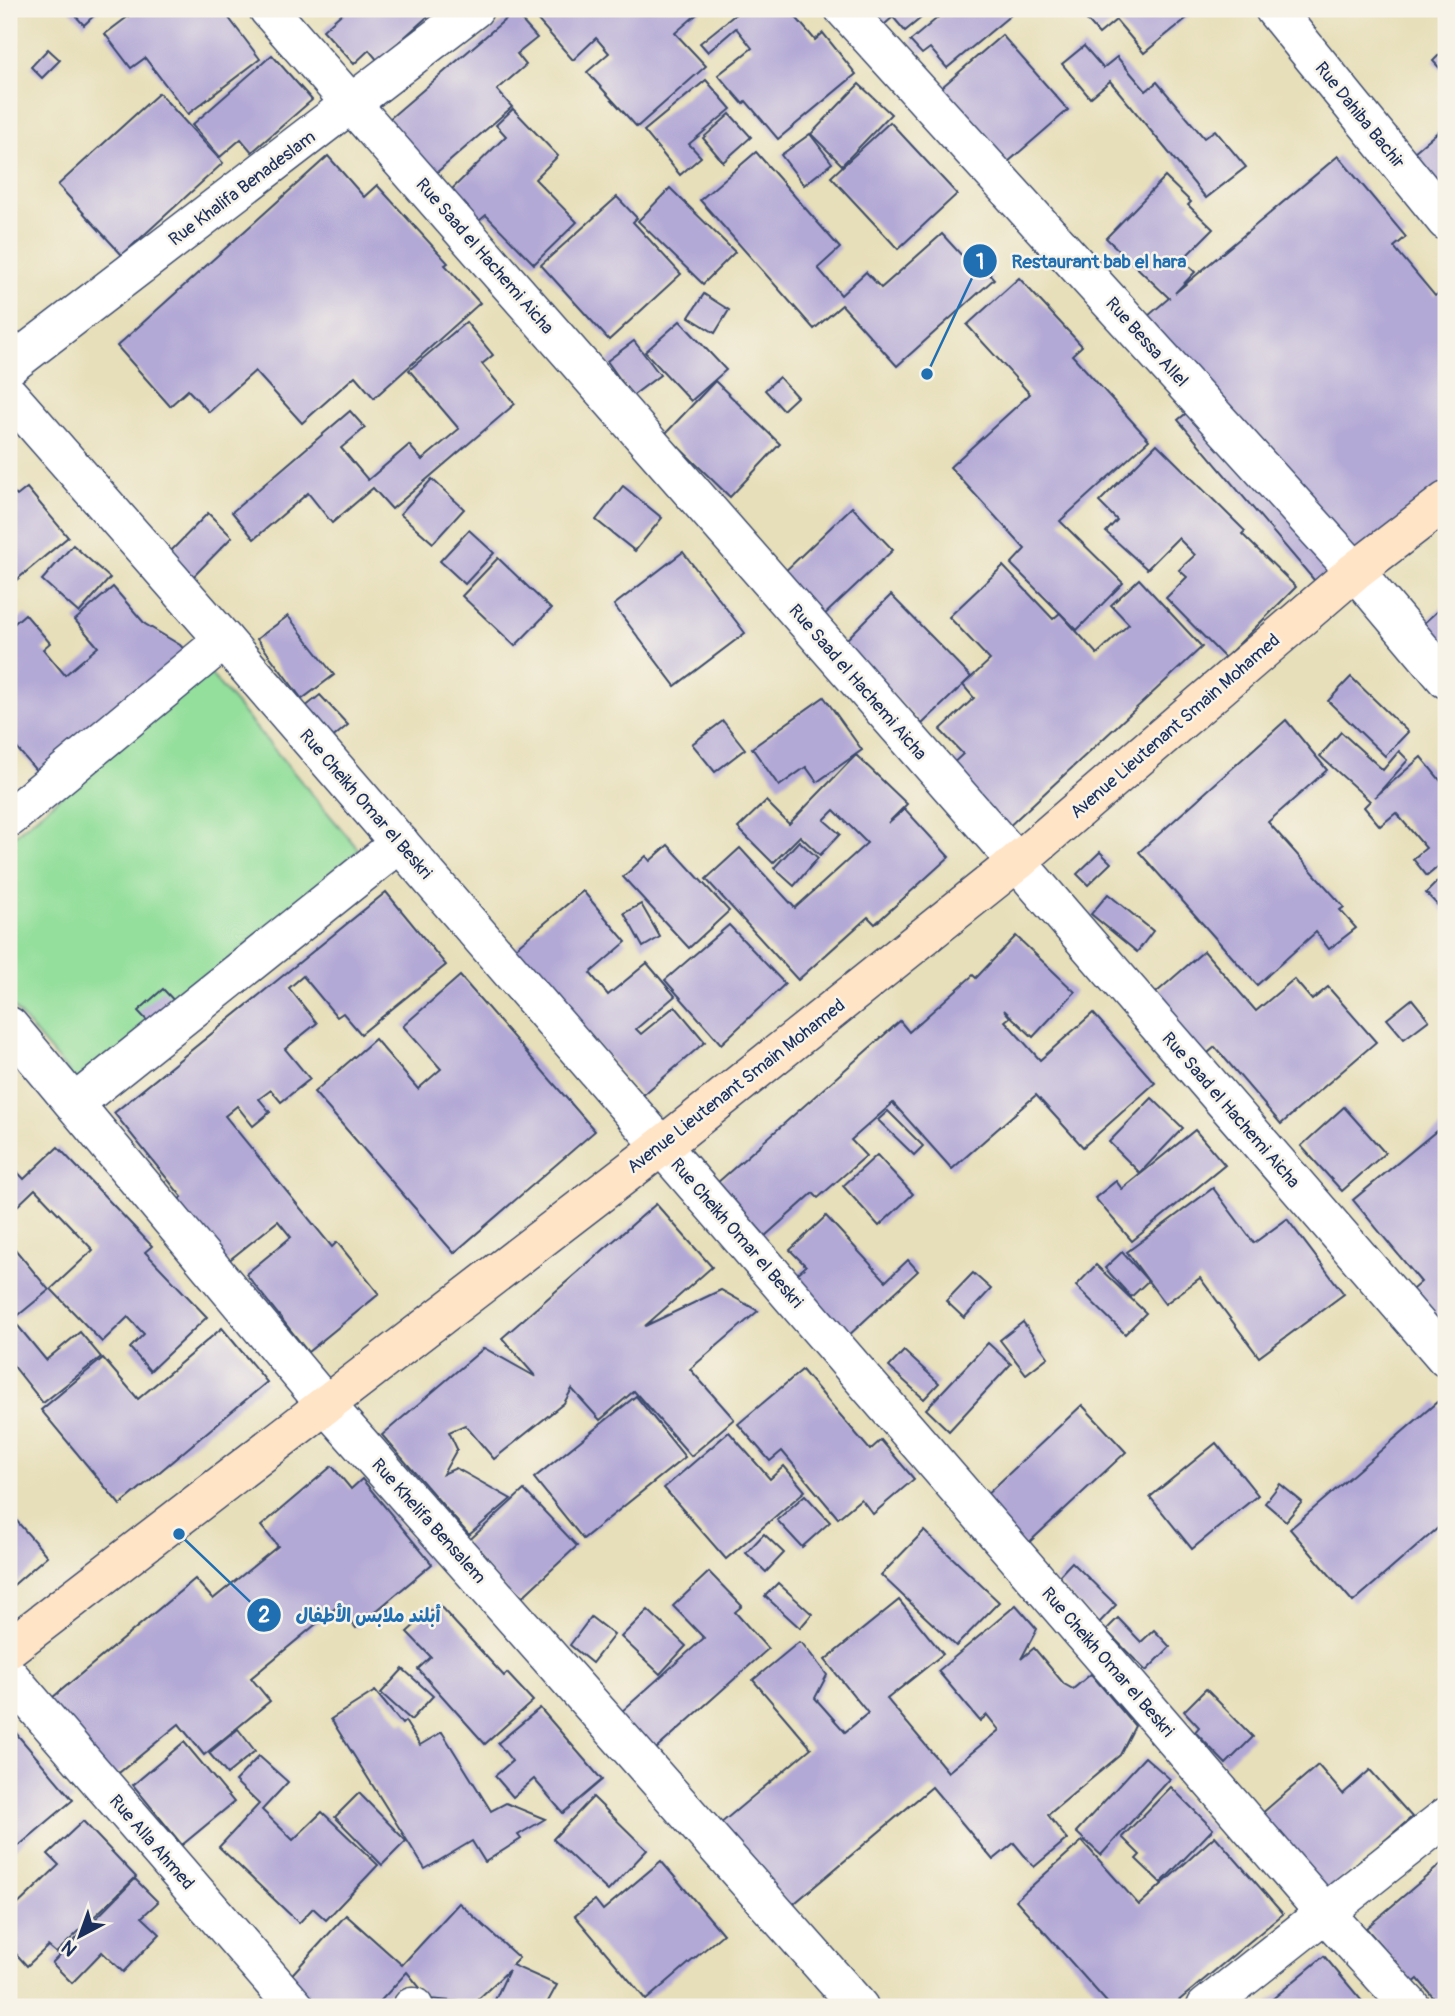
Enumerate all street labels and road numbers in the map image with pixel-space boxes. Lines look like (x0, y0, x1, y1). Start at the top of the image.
street label: Rue Dahiba Bachir (1310, 57, 1410, 174)
street label: Rue Khalifa Benadeslam (164, 126, 320, 251)
street label: Rue Saad el Hachemi Aicha (411, 174, 559, 339)
street label: Rue Bessa Allel (1100, 293, 1193, 392)
street label: Rue Saad el Hachemi Aicha (784, 600, 932, 765)
street label: Avenue Lieutenant Smain Mohamed (1066, 629, 1285, 824)
street label: Rue Cheikh Omar el Beskri (294, 725, 437, 884)
street label: Avenue Lieutenant Smain Mohamed (623, 994, 850, 1179)
street label: Rue Saad el Hachemi Aicha (1157, 1028, 1305, 1193)
street label: Rue Cheikh Omar el Beskri (665, 1154, 808, 1313)
street label: Rue Khelifa Bensalem (366, 1454, 491, 1589)
street label: Rue Cheikh Omar el Beskri (1036, 1583, 1179, 1742)
street label: Rue Alla Ahmed (104, 1790, 199, 1895)

